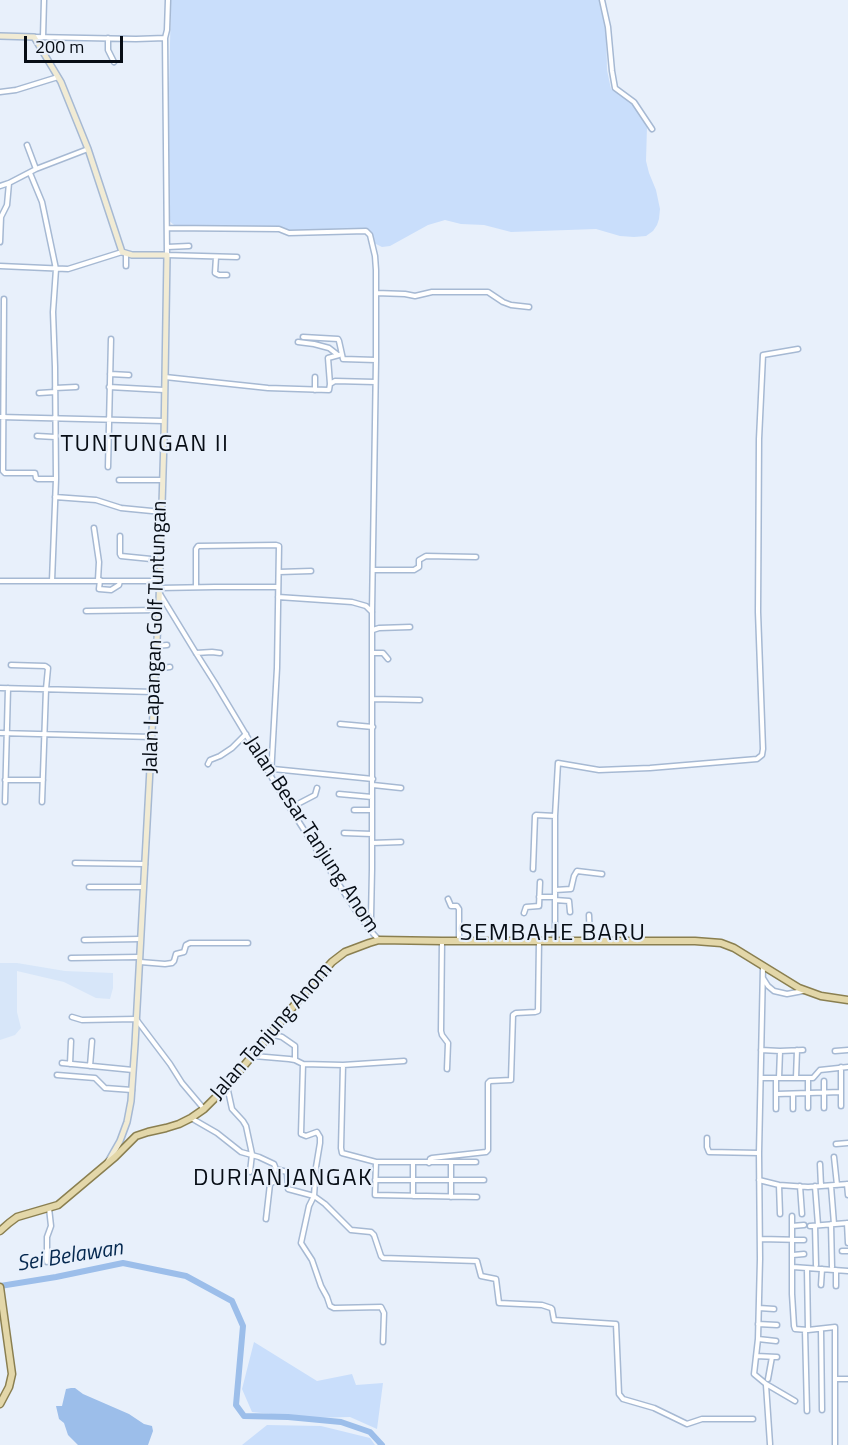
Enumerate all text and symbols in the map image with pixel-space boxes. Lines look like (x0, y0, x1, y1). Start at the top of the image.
scale bar (27, 24, 126, 62)
text: 200 m (35, 33, 84, 60)
district label: TUNTUNGAN II (60, 431, 230, 459)
street label: Jalan Lapangan Golf Tuntungan (139, 500, 173, 774)
street label: Jalan Besar Tanjung Anom (238, 732, 384, 938)
district label: SEMBAHE BARU (459, 920, 647, 948)
street label: Jalan Tanjung Anom (206, 958, 338, 1106)
district label: DURIANJANGAK (193, 1165, 373, 1193)
water label: Sei Belawan (15, 1236, 125, 1278)

